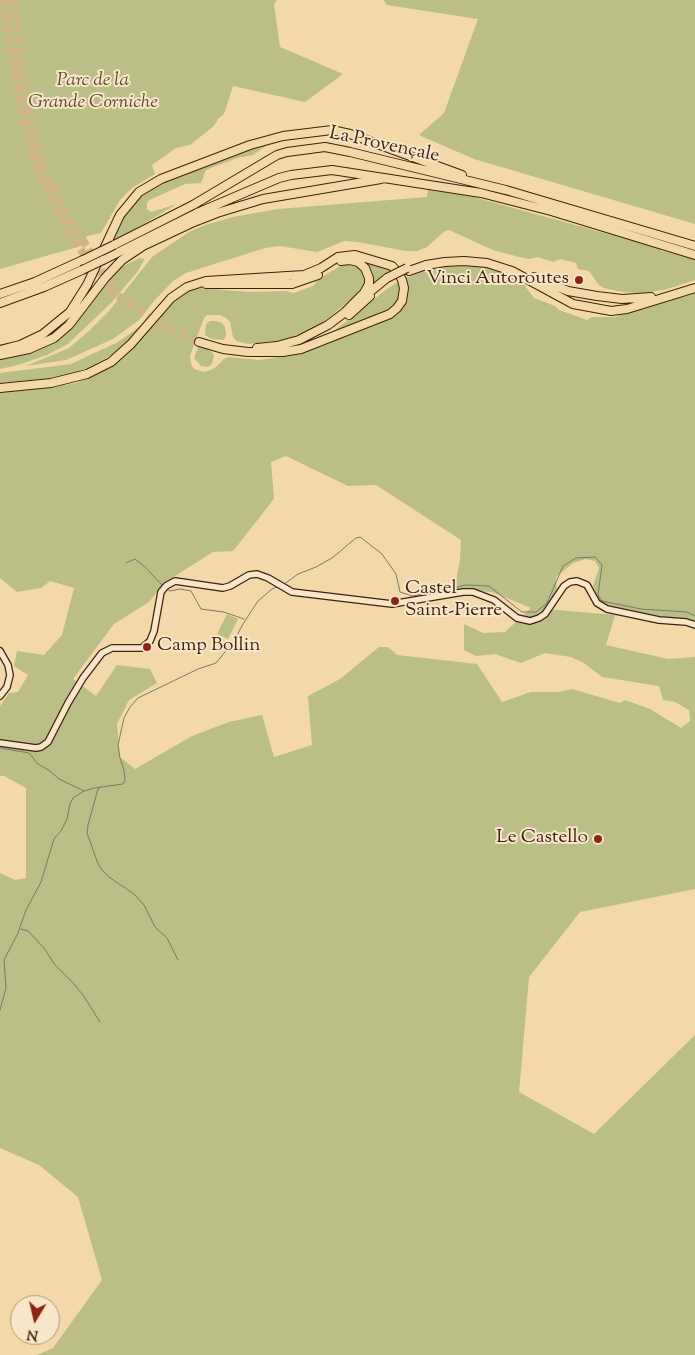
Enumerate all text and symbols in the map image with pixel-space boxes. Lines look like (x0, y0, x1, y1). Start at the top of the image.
park label: Parc de la Grande Corniche (28, 71, 158, 115)
street label: La Provençale (327, 123, 441, 169)
place label: Vinci Autoroutes (426, 269, 569, 291)
marker: Vinci Autoroutes (573, 274, 585, 286)
place label: Castel Saint-Pierre (405, 579, 502, 623)
marker: Castel Saint-Pierre (389, 595, 401, 607)
place label: Camp Bollin (157, 636, 260, 658)
marker: Camp Bollin (141, 641, 153, 653)
place label: Le Castello (496, 828, 588, 850)
marker: Le Castello (592, 833, 604, 845)
north arrow (10, 1295, 60, 1345)
text: N (26, 1323, 40, 1345)

